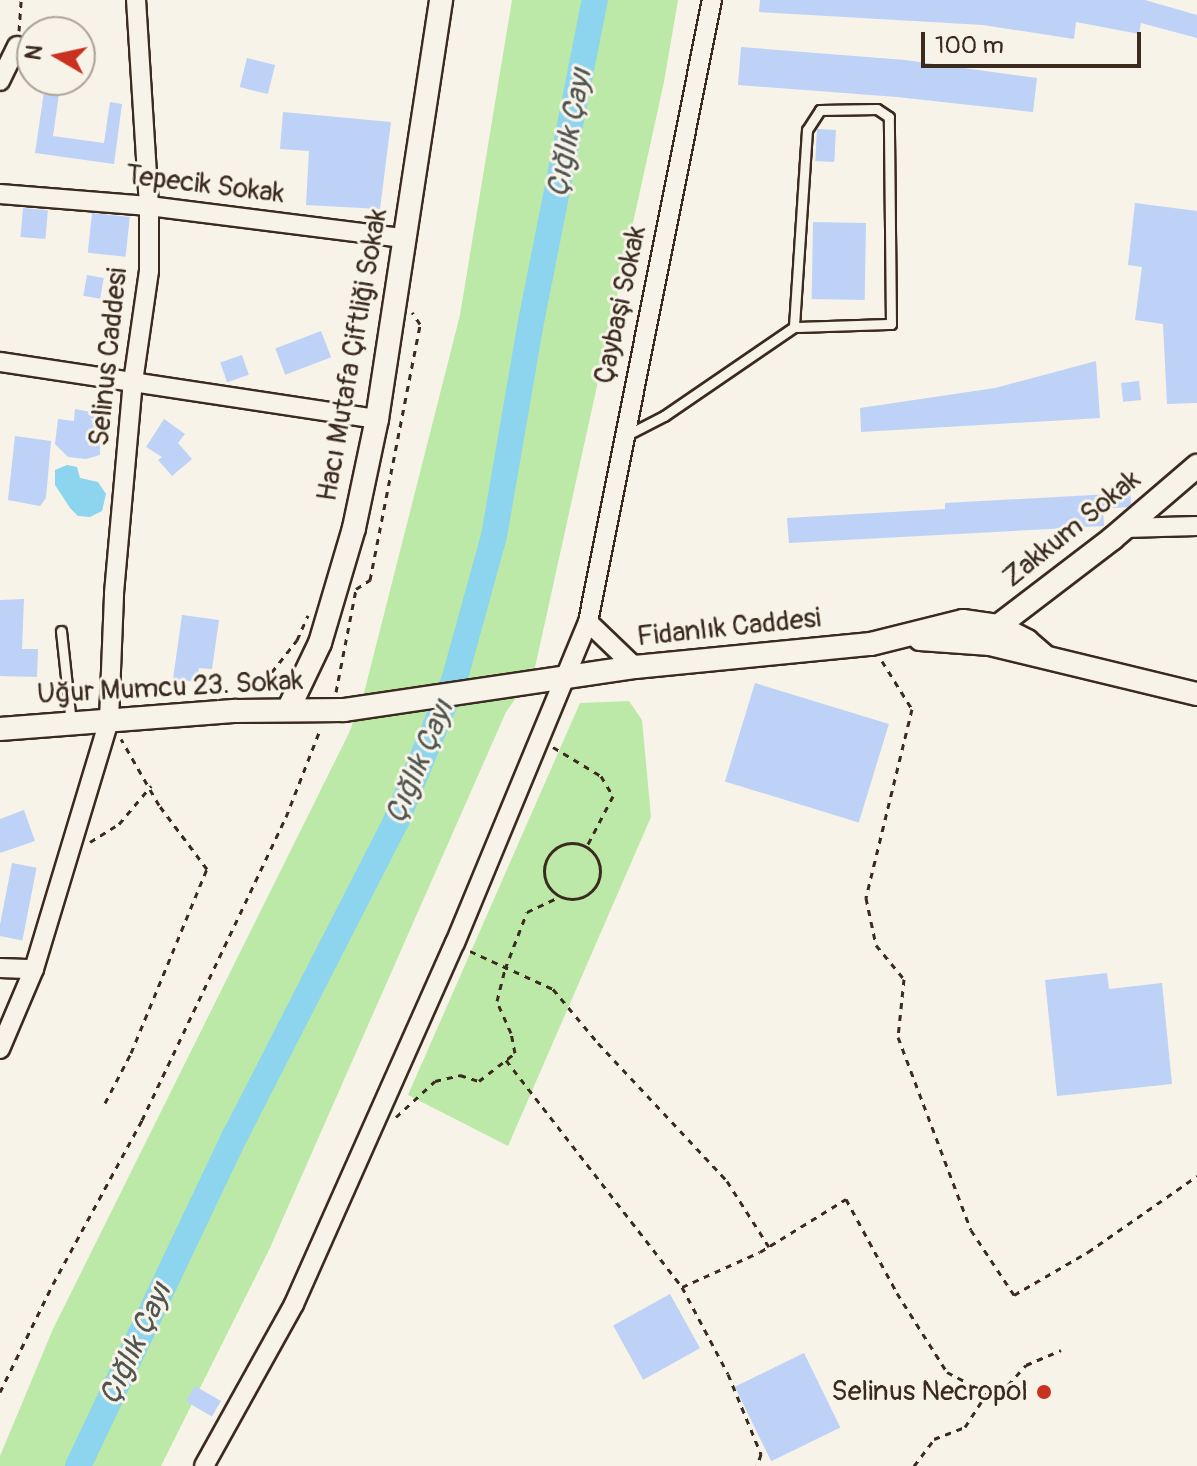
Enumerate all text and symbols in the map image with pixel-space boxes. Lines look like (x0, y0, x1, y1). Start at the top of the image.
north arrow (16, 16, 96, 96)
scale bar (925, 16, 1145, 66)
text: 100 m (935, 31, 1004, 60)
text: N (19, 43, 49, 62)
water label: Çığlık Çayı (540, 66, 600, 200)
street label: Tepecik Sokak (124, 159, 286, 211)
street label: Hacı Mutafa Çiftliği Sokak (311, 206, 395, 504)
street label: Çaybaşi Sokak (588, 223, 654, 387)
street label: Selinus Caddesi (83, 266, 135, 448)
street label: Zakkum Sokak (996, 463, 1148, 595)
street label: Fidanlık Caddesi (635, 602, 823, 654)
street label: Uğur Mumcu 23. Sokak (36, 664, 304, 712)
water label: Çığlık Çayı (378, 695, 462, 829)
water label: Çığlık Çayı (92, 1277, 180, 1411)
place label: Selinus Necropol (831, 1375, 1028, 1409)
marker: Selinus Necropol (1035, 1383, 1053, 1401)

